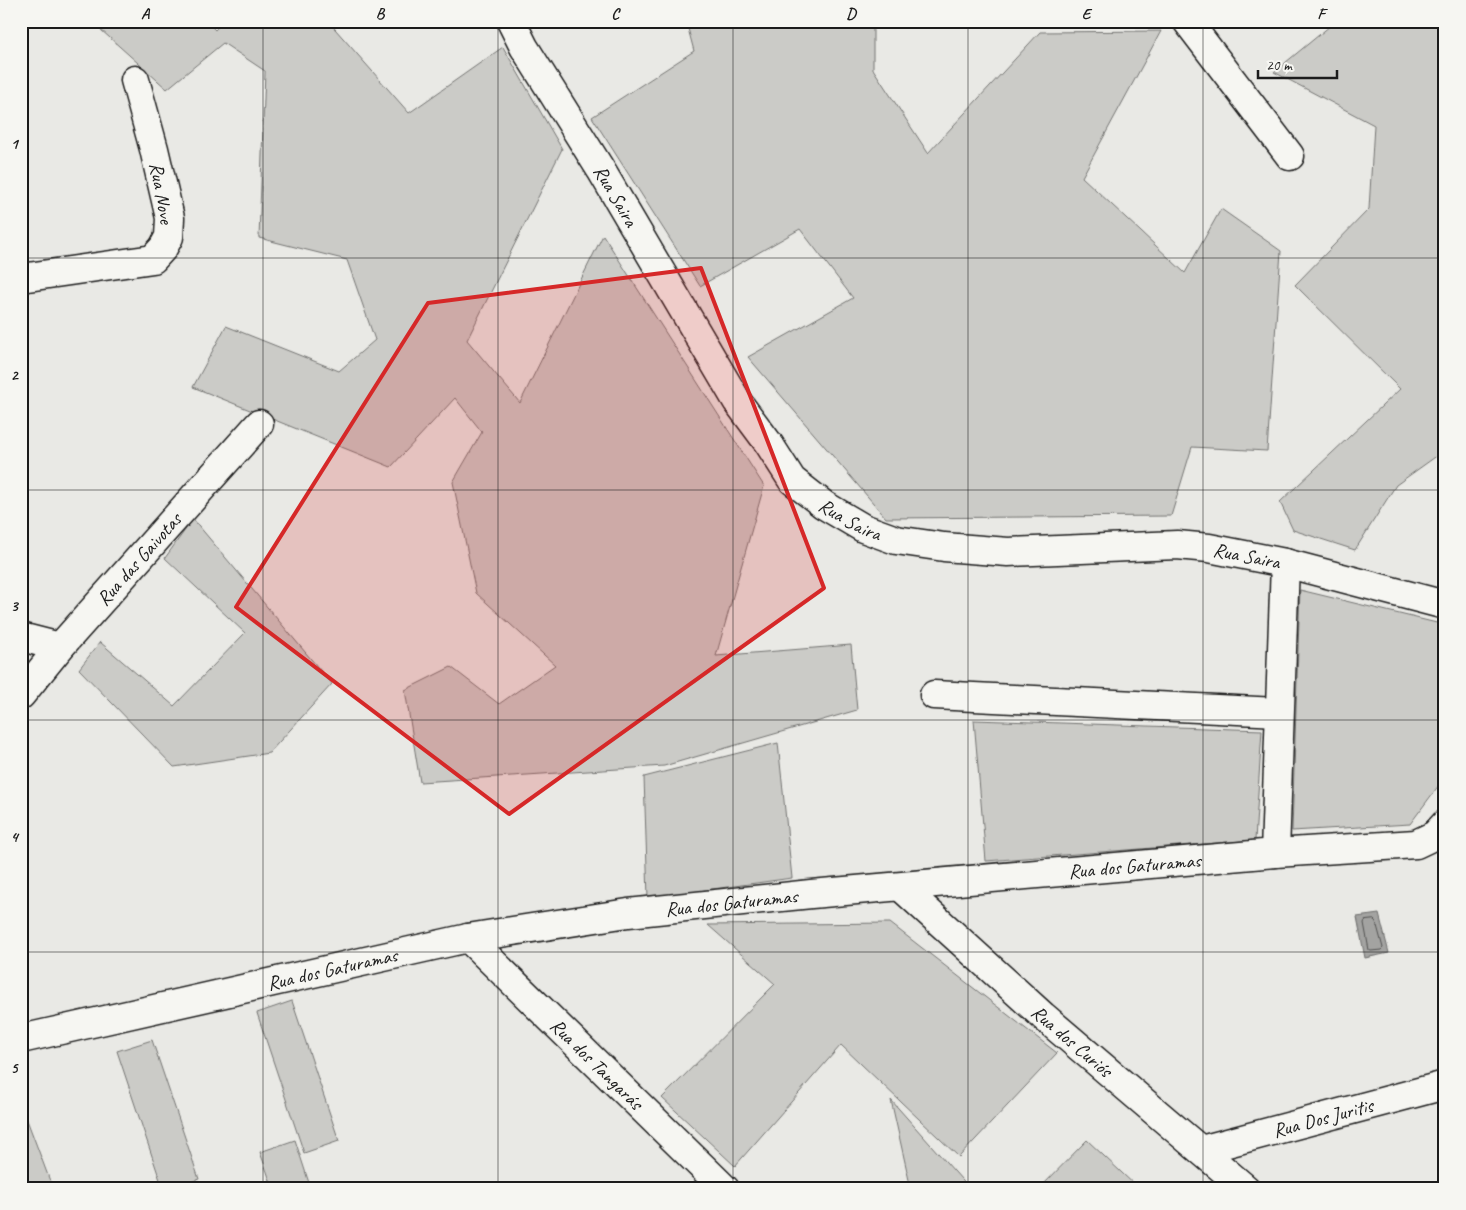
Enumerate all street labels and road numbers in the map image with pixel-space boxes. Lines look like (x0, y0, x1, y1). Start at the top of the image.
street label: Rua Nove (144, 160, 179, 227)
street label: Rua Saira (588, 161, 645, 233)
street label: Rua Saira (814, 493, 886, 547)
street label: Rua das Gaivotas (91, 506, 189, 611)
street label: Rua Saira (1211, 537, 1284, 575)
street label: Rua dos Gaturamas (1067, 847, 1204, 884)
street label: Rua dos Gaturamas (664, 883, 801, 922)
street label: Rua dos Gaturamas (265, 942, 402, 996)
street label: Rua dos Curiós (1026, 1000, 1119, 1084)
street label: Rua dos Tangarás (545, 1013, 650, 1117)
street label: Rua Dos Juritis (1270, 1092, 1378, 1143)

